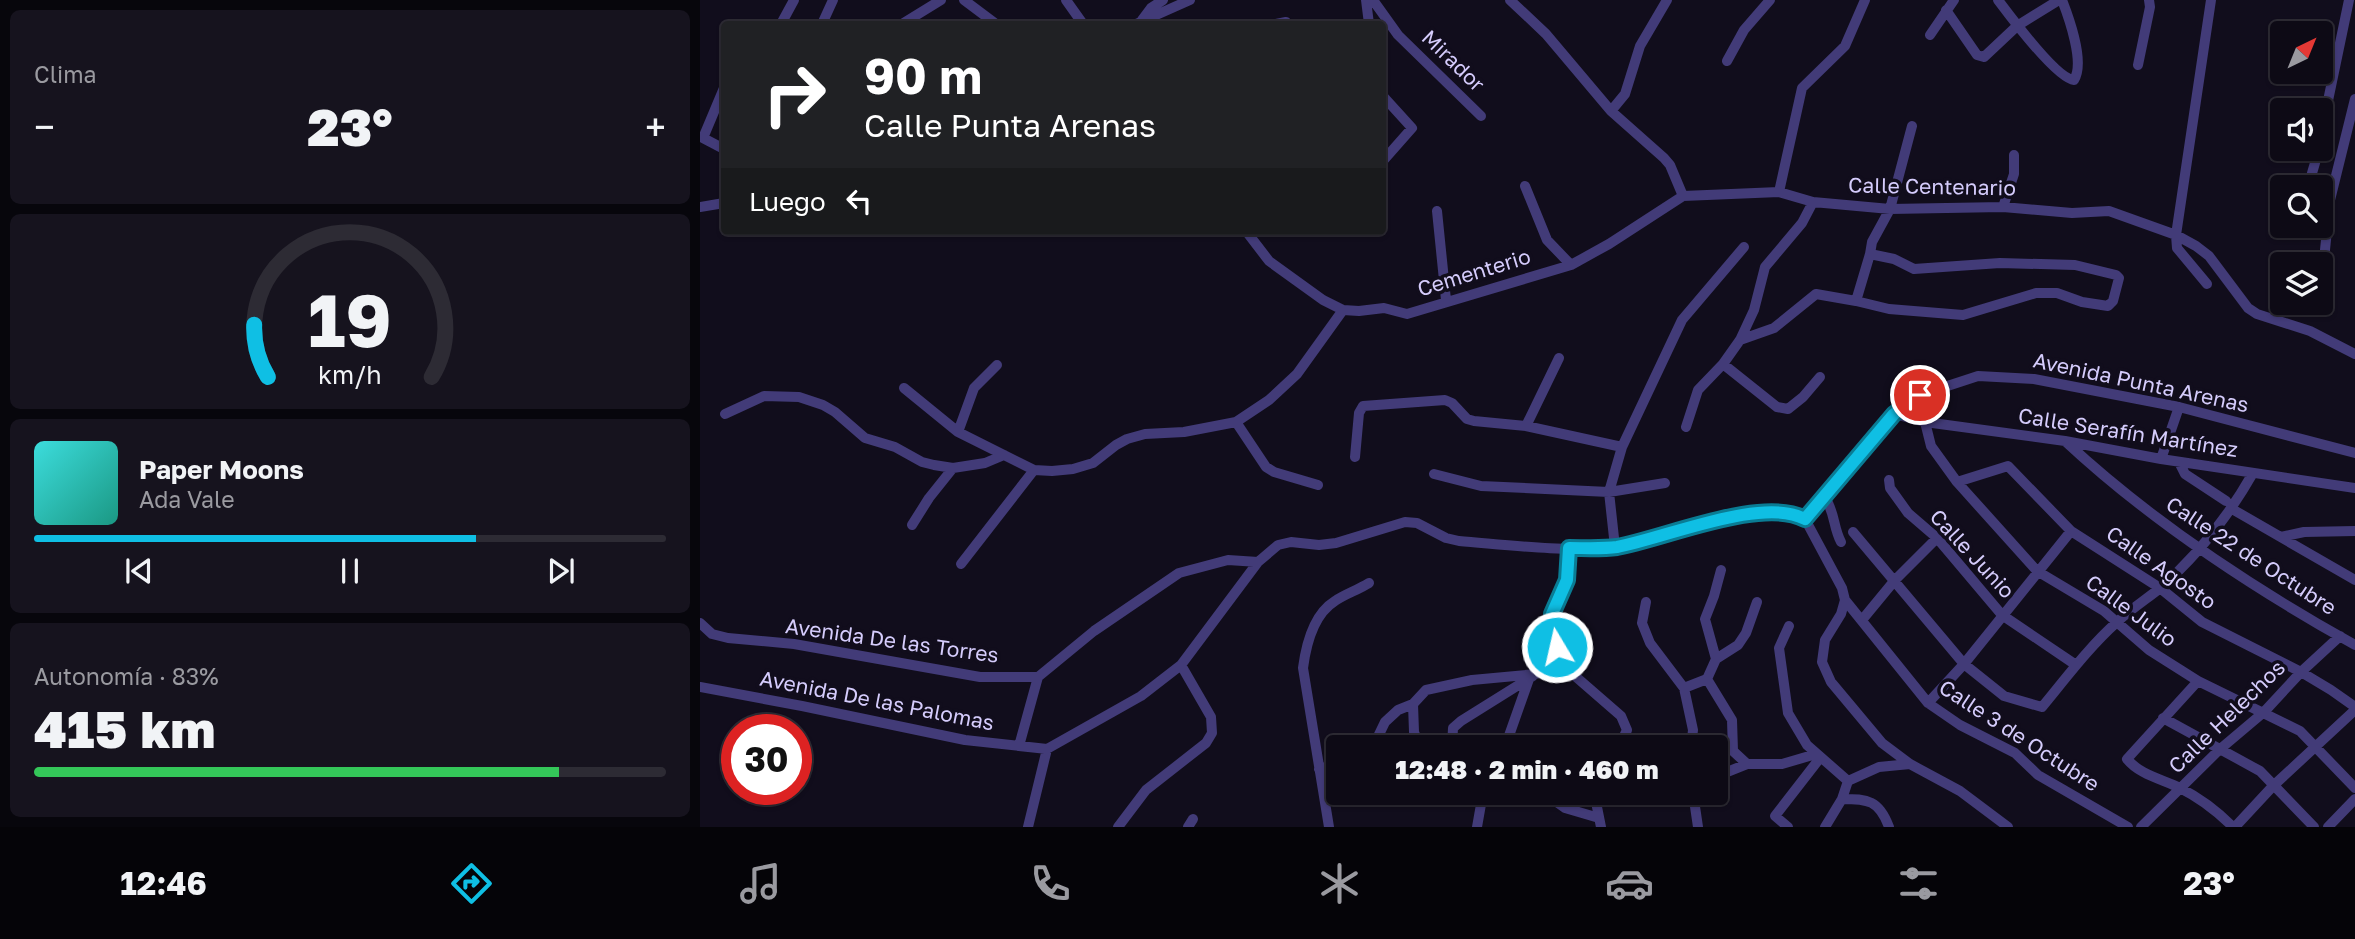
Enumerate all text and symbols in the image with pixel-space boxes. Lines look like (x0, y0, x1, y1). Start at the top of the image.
north arrow (2270, 21, 2333, 84)
map controls (2270, 21, 2333, 315)
street label: Mirador (1417, 24, 1491, 96)
text: 90 m (864, 46, 982, 105)
icon: right (749, 49, 840, 140)
text: Clima (34, 60, 97, 88)
text: 23° (307, 95, 393, 157)
button: sound (2270, 98, 2333, 161)
text: − (34, 104, 55, 149)
text: + (645, 104, 666, 149)
text: Calle Punta Arenas (864, 106, 1156, 144)
street label: Calle Centenario (1848, 172, 2016, 200)
button: search (2270, 175, 2333, 238)
icon: left (840, 182, 878, 220)
text: Luego (749, 186, 826, 217)
street label: Cementerio (1414, 243, 1533, 302)
button: layers (2270, 252, 2333, 315)
text: 19 (308, 277, 392, 364)
street label: Avenida Punta Arenas (2031, 346, 2251, 418)
text: km/h (318, 359, 382, 390)
pin (1890, 365, 1950, 425)
icon: arrive (1901, 376, 1939, 414)
street label: Calle Serafín Martínez (2016, 402, 2240, 462)
text: Paper Moons (139, 454, 304, 485)
text: Ada Vale (139, 485, 235, 513)
street label: Calle 22 de Octubre (2161, 490, 2342, 620)
street label: Calle Junio (1925, 503, 2021, 603)
street label: Calle Agosto (2102, 520, 2222, 615)
icon: previous (120, 552, 158, 590)
icon: pause (331, 552, 369, 590)
icon: next (542, 552, 580, 590)
street label: Calle Julio (2081, 568, 2182, 652)
position arrow (1520, 610, 1594, 684)
street label: Avenida De las Torres (784, 612, 1001, 668)
street label: Calle Helechos (2163, 654, 2290, 778)
text: Autonomía · 83% (34, 662, 219, 690)
street label: Avenida De las Palomas (758, 665, 997, 735)
street label: Calle 3 de Octubre (1935, 674, 2105, 797)
text: 415 km (34, 697, 216, 759)
speed limit sign: 30 (721, 714, 812, 805)
text: 12:48 · 2 min · 460 m (1395, 754, 1659, 785)
icon: directions (447, 859, 496, 908)
icon: music (736, 859, 785, 908)
icon: phone (1026, 859, 1075, 908)
icon: climate (1315, 859, 1364, 908)
icon: car (1605, 859, 1654, 908)
icon: filters (1894, 859, 1943, 908)
text: 12:46 (120, 864, 207, 902)
text: 23° (2183, 864, 2235, 902)

